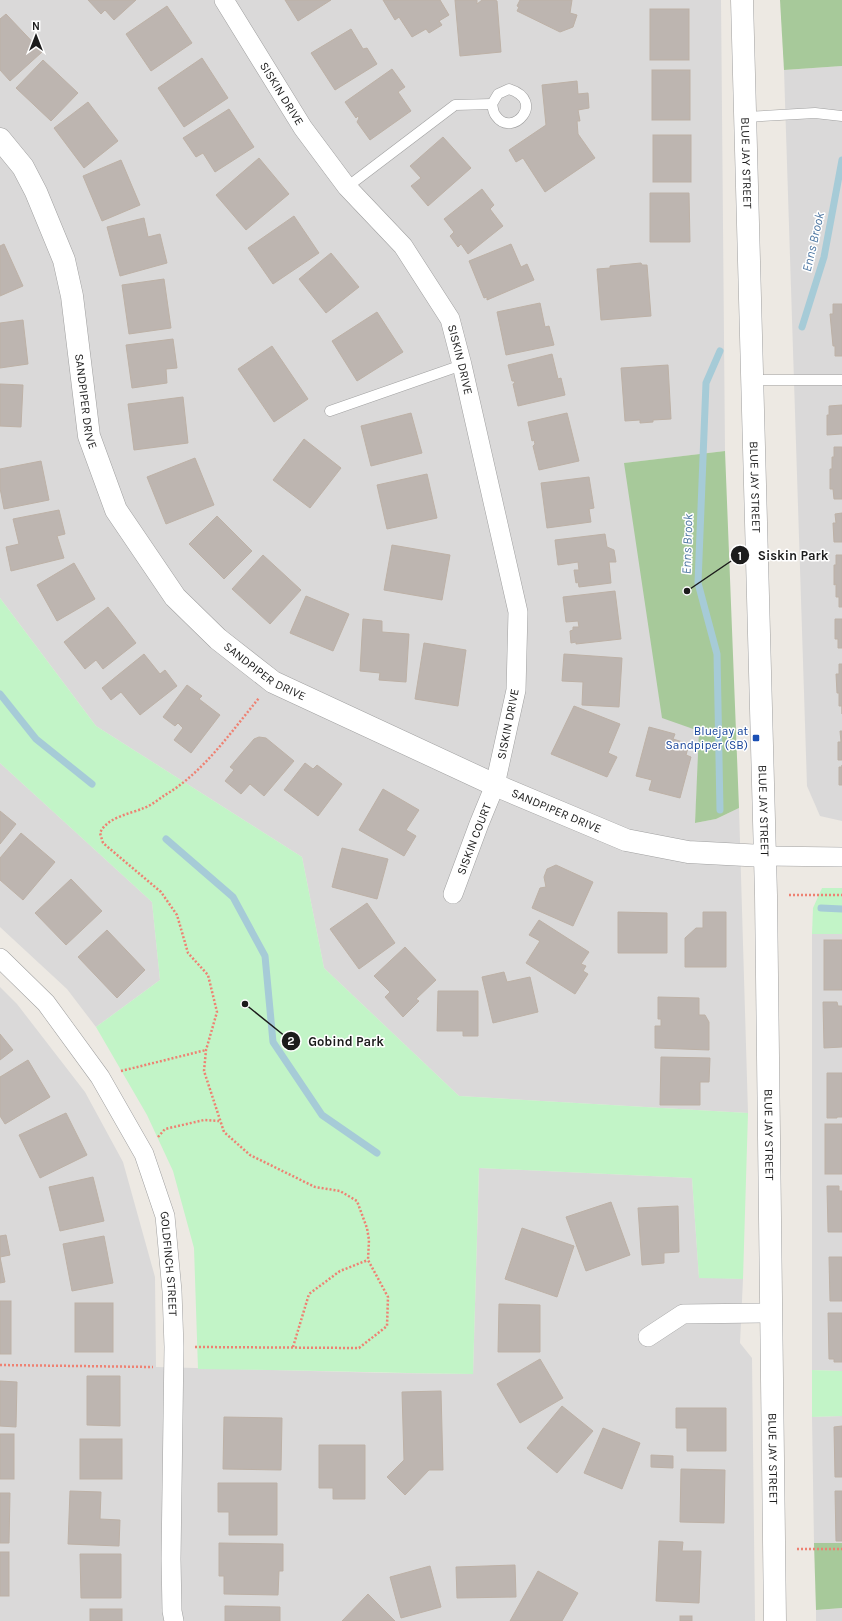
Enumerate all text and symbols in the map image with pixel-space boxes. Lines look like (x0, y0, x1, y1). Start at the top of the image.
north arrow (16, 16, 56, 56)
text: N (32, 20, 40, 33)
street label: SISKIN DRIVE (257, 59, 307, 128)
street label: BLUE JAY STREET (738, 117, 755, 209)
water label: Enns Brook (799, 210, 827, 273)
street label: SISKIN DRIVE (445, 323, 476, 396)
street label: SANDPIPER DRIVE (72, 353, 100, 451)
street label: BLUE JAY STREET (747, 441, 763, 533)
water label: Enns Brook (678, 513, 696, 575)
callout: Siskin Park (730, 543, 837, 568)
text: Siskin Park (758, 548, 829, 563)
text: 1 (738, 549, 742, 563)
street label: SANDPIPER DRIVE (221, 639, 308, 703)
street label: SISKIN DRIVE (494, 687, 522, 761)
place label: Bluejay at Sandpiper (SB) (666, 724, 748, 752)
marker: Bluejay at Sandpiper (SB) (751, 733, 761, 743)
street label: BLUE JAY STREET (756, 765, 772, 857)
street label: SANDPIPER DRIVE (509, 786, 603, 836)
street label: SISKIN COURT (454, 801, 494, 877)
callout: Gobind Park (281, 1029, 392, 1054)
text: 2 (287, 1034, 295, 1048)
text: Gobind Park (308, 1034, 384, 1049)
street label: BLUE JAY STREET (761, 1089, 777, 1181)
street label: GOLDFINCH STREET (157, 1209, 180, 1316)
street label: BLUE JAY STREET (765, 1413, 781, 1505)

